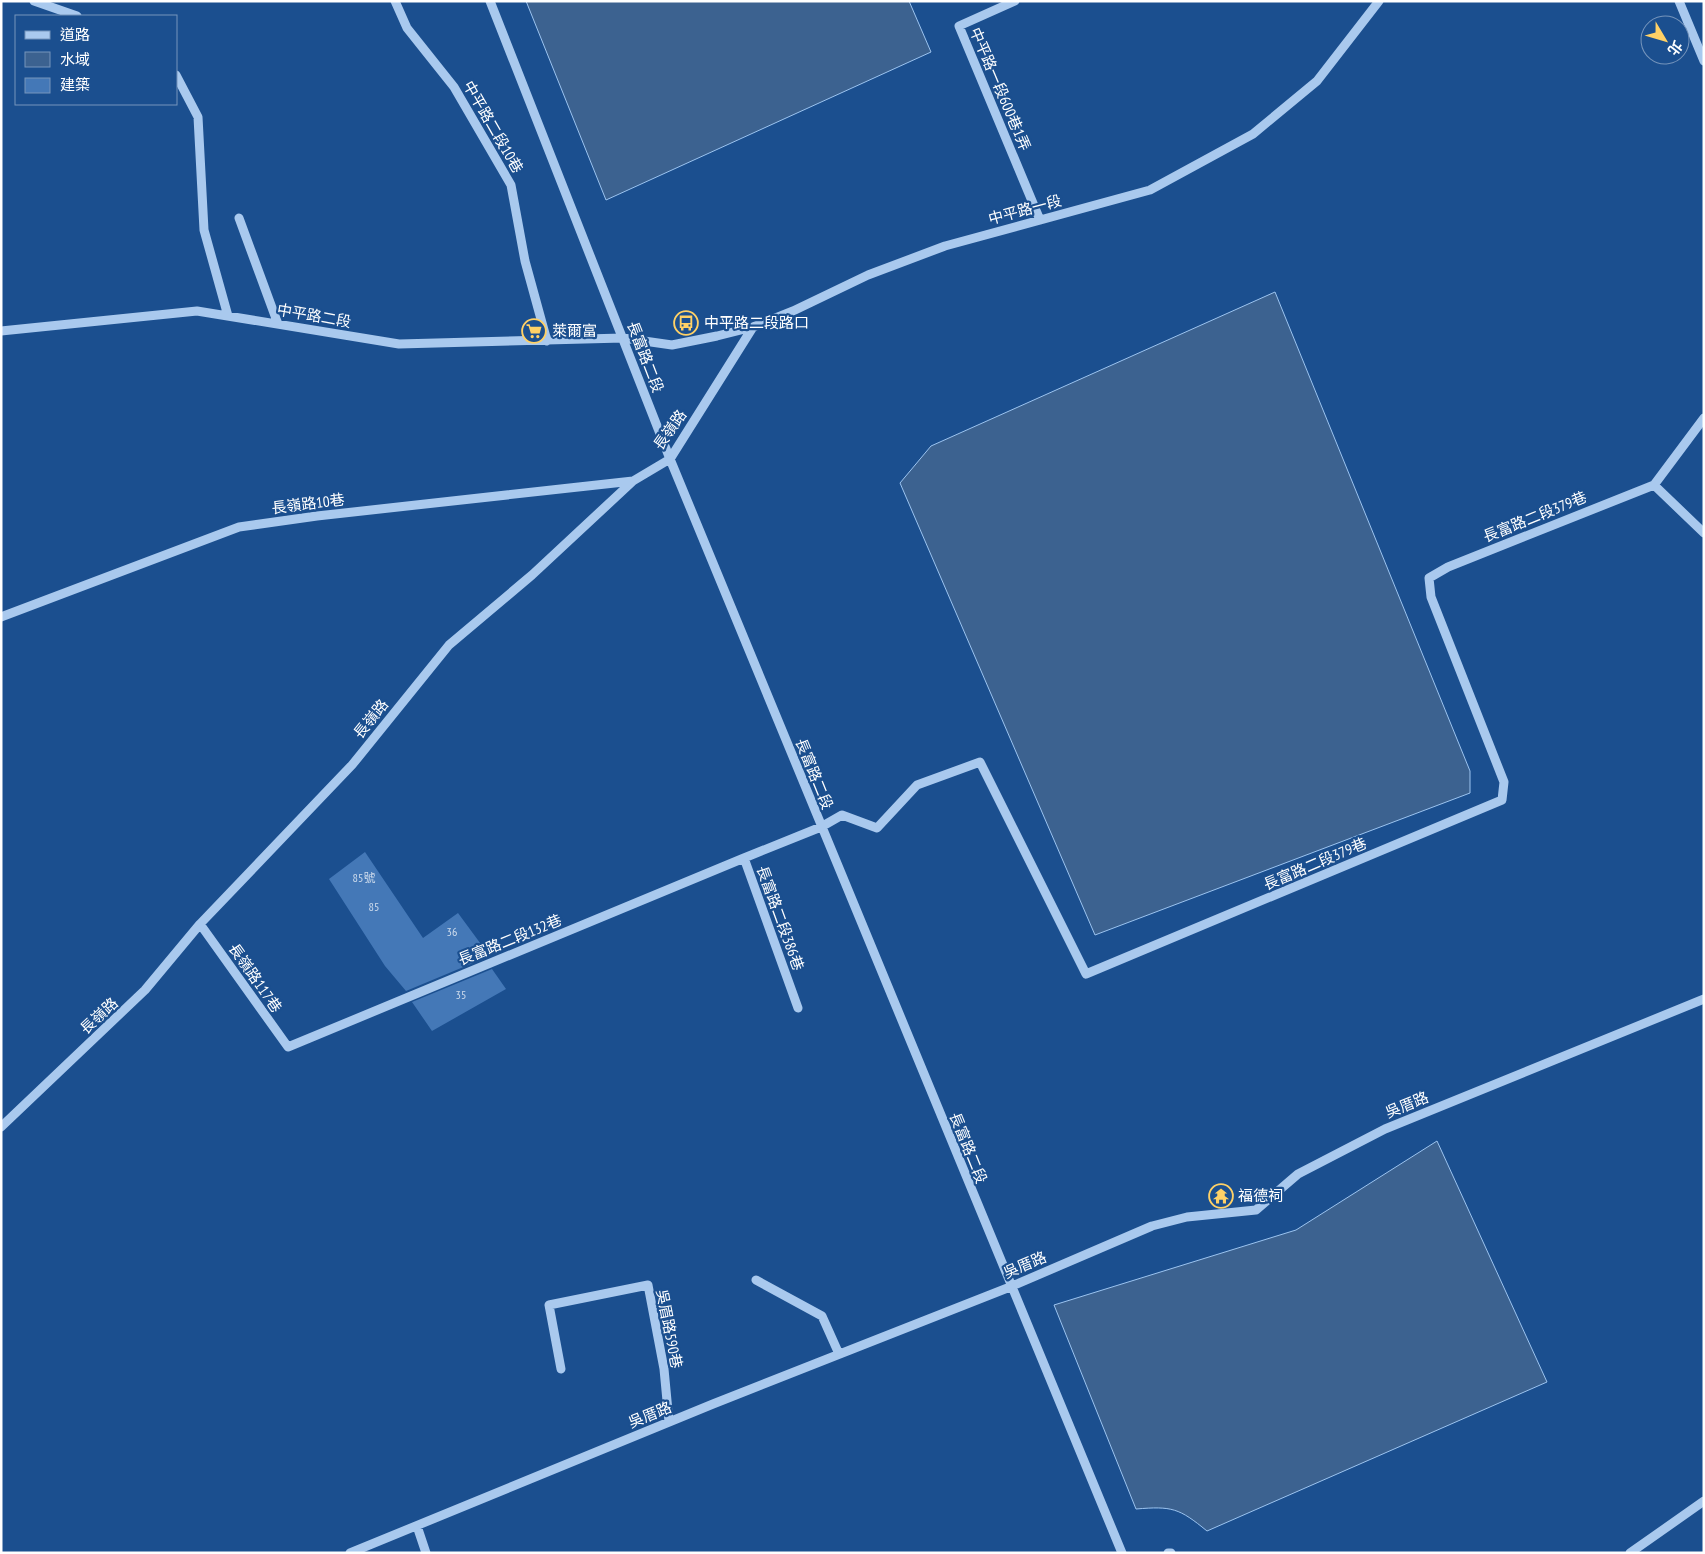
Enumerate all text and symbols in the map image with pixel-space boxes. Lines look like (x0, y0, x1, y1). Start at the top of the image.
legend (15, 15, 178, 105)
north arrow (1640, 15, 1690, 65)
street label: 中平路一段600巷1弄 (966, 24, 1035, 153)
text: 道路 (60, 25, 90, 44)
text: 北 (1664, 37, 1687, 59)
text: 水域 (60, 50, 90, 69)
text: 建築 (60, 75, 90, 94)
street label: 中平路二段10巷 (459, 77, 528, 176)
street label: 中平路一段 (986, 191, 1064, 228)
street label: 中平路二段 (275, 300, 353, 331)
bus stop icon: 中平路二段路口 (673, 310, 699, 336)
place label: 中平路二段路口 (704, 313, 809, 332)
supermarket icon: 萊爾富 (521, 318, 547, 344)
street label: 長富路二段 (623, 318, 668, 395)
place label: 萊爾富 (552, 321, 597, 340)
street label: 長嶺路 (649, 406, 690, 454)
street label: 長富路二段379巷 (1480, 487, 1589, 546)
street label: 長嶺路10巷 (270, 490, 346, 517)
street label: 長嶺路 (349, 695, 392, 742)
street label: 長富路二段 (792, 735, 837, 812)
street label: 長富路二段379巷 (1260, 833, 1369, 894)
street label: 長富路二段386巷 (753, 863, 808, 973)
house number: 85號 (353, 870, 375, 885)
house number: 85 (369, 899, 379, 914)
street label: 長富路二段132巷 (455, 910, 564, 969)
house number: 36 (447, 924, 457, 939)
street label: 長嶺路117巷 (225, 939, 286, 1016)
house number: 35 (456, 987, 466, 1002)
street label: 長嶺路 (76, 993, 122, 1038)
street label: 吳厝路 (1382, 1087, 1431, 1122)
street label: 長富路二段 (946, 1109, 991, 1186)
temple icon: 福德祠 (1208, 1183, 1234, 1209)
place label: 福德祠 (1238, 1186, 1283, 1205)
street label: 吳厝路 (1000, 1247, 1049, 1282)
street label: 吳眉路590巷 (653, 1288, 686, 1370)
street label: 吳厝路 (625, 1397, 674, 1432)

